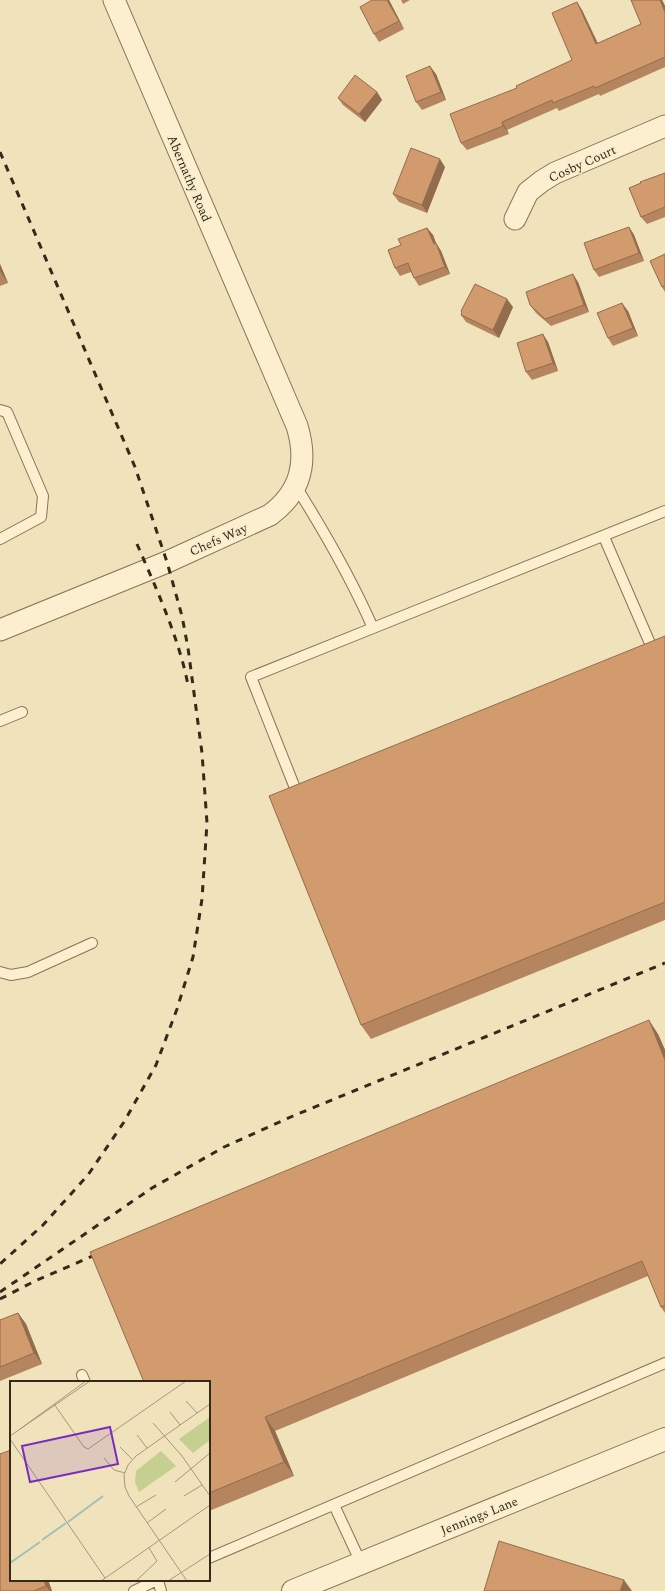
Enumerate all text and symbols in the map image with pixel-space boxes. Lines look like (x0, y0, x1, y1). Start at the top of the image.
street label: Abernathy Road (162, 132, 216, 225)
street label: Cosby Court (545, 140, 620, 188)
street label: Chefs Way (186, 518, 251, 562)
inset map (10, 1381, 210, 1581)
street label: Jennings Lane (438, 1491, 521, 1541)

